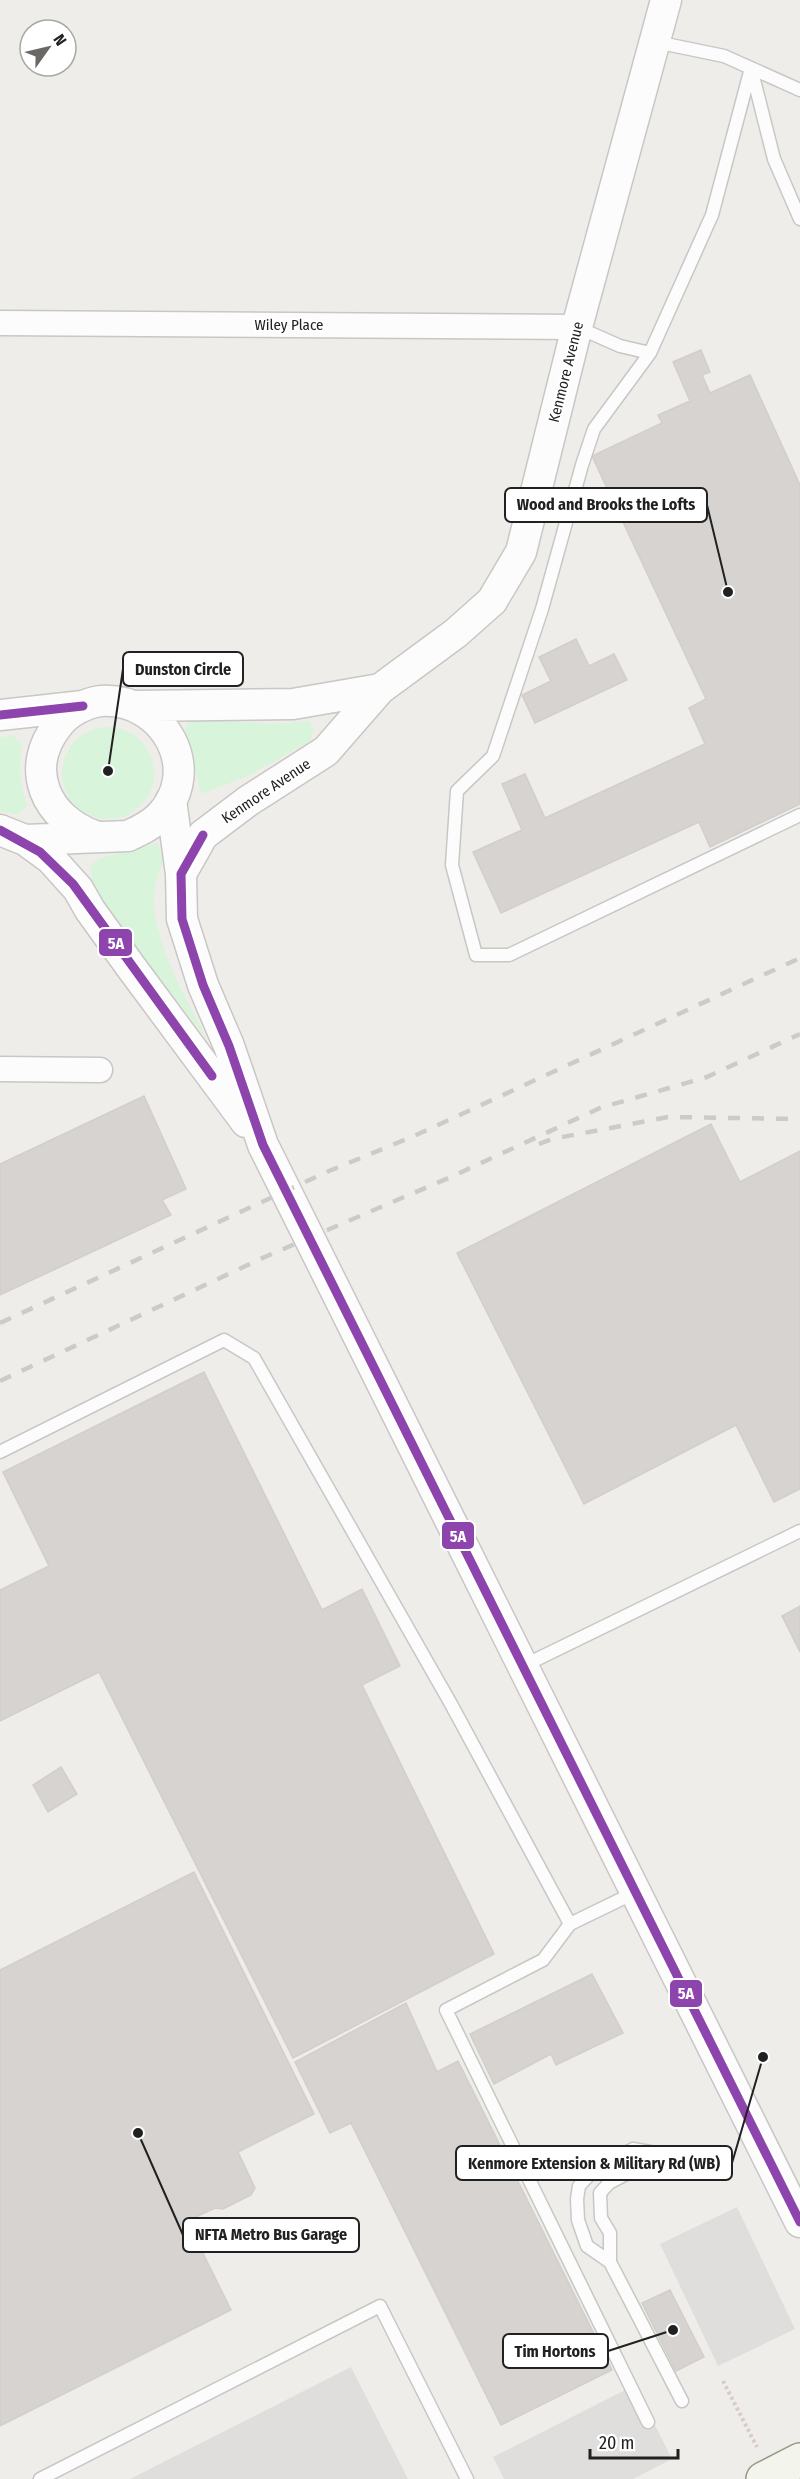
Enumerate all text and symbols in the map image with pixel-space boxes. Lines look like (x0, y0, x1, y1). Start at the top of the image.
north arrow (18, 18, 78, 78)
text: N (49, 31, 71, 49)
street label: Wiley Place (255, 316, 323, 334)
street label: Kenmore Avenue (545, 320, 587, 424)
callout: Wood and Brooks the Lofts (505, 488, 707, 522)
text: Wood and Brooks the Lofts (517, 495, 695, 514)
callout: Dunston Circle (123, 652, 243, 686)
text: Dunston Circle (135, 660, 231, 679)
street label: Kenmore Avenue (218, 755, 314, 827)
line badge: 5A (98, 928, 133, 957)
text: 5A (108, 934, 125, 953)
line badge: 5A (441, 1521, 475, 1550)
text: 5A (450, 1527, 467, 1546)
line badge: 5A (669, 1979, 703, 2008)
text: 5A (678, 1984, 695, 2003)
callout: Kenmore Extension & Military Rd (WB) (456, 2146, 732, 2180)
text: Kenmore Extension & Military Rd (WB) (468, 2154, 720, 2173)
callout: NFTA Metro Bus Garage (183, 2218, 359, 2252)
text: NFTA Metro Bus Garage (195, 2225, 347, 2244)
callout: Tim Hortons (503, 2334, 608, 2368)
text: Tim Hortons (515, 2342, 595, 2361)
scale bar (590, 2422, 678, 2460)
text: 20 m (599, 2432, 634, 2454)

